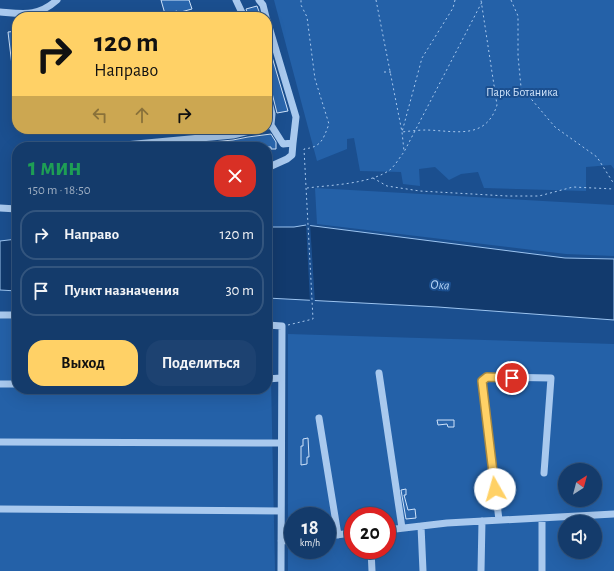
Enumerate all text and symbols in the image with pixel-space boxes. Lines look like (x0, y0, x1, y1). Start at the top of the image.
icon: right (28, 28, 80, 80)
text: 120 m (94, 29, 159, 57)
text: Направо (94, 62, 158, 80)
park label: Парк Ботаника (486, 86, 559, 98)
icon: left (89, 104, 111, 126)
icon: ahead (131, 104, 153, 126)
icon: right (173, 104, 195, 126)
button: close (214, 155, 256, 197)
text: 1 мин (28, 156, 82, 180)
text: 150 m · 18:50 (28, 184, 91, 197)
icon: right (30, 224, 52, 246)
text: Направо (64, 227, 119, 242)
text: 120 m (220, 227, 254, 242)
water label: Ока (430, 279, 450, 293)
icon: arrive (30, 280, 52, 302)
text: Пункт назначения (64, 283, 179, 298)
text: 30 m (225, 283, 254, 298)
button: Выход (28, 340, 138, 386)
button: Поделиться (146, 340, 256, 386)
pin (495, 361, 529, 395)
icon: arrive (501, 367, 523, 389)
north arrow (558, 463, 602, 507)
map controls (558, 463, 602, 559)
position arrow (474, 468, 516, 510)
speed limit sign: 20 (344, 507, 396, 559)
button: sound (558, 515, 602, 559)
text: 18 (301, 518, 319, 538)
text: km/h (300, 538, 320, 548)

